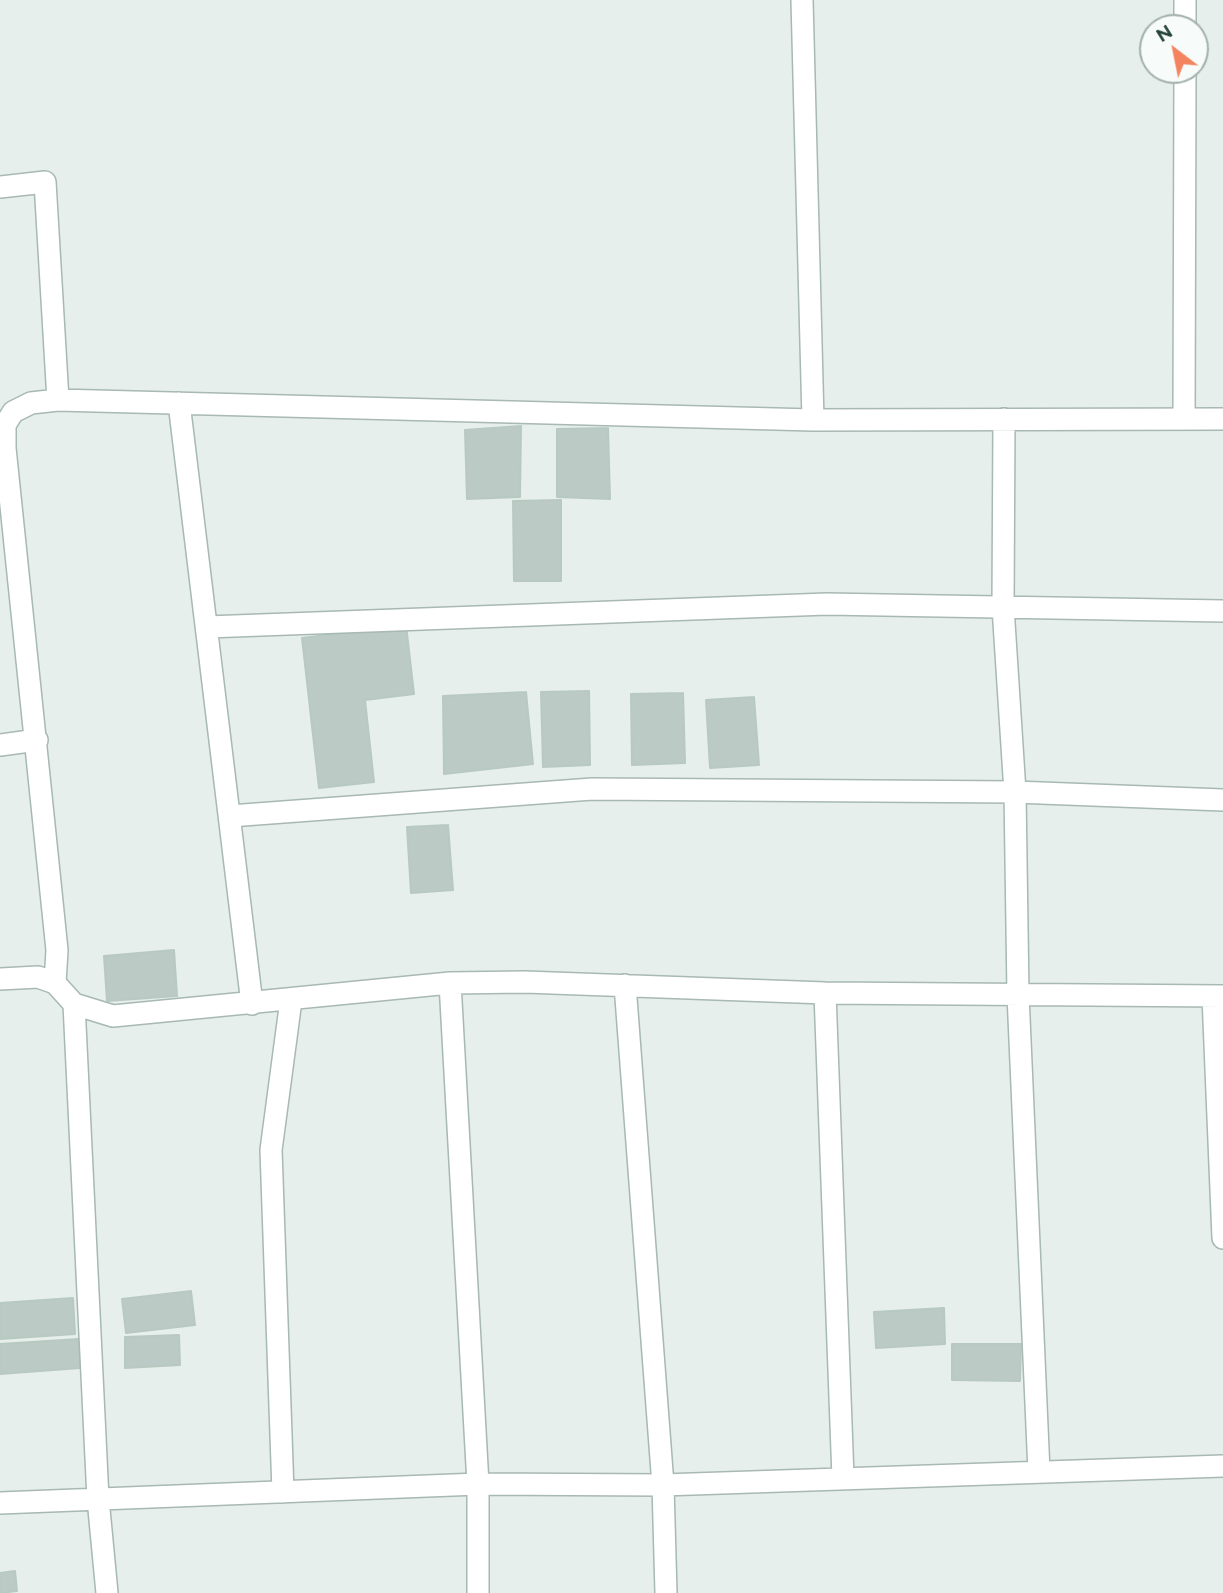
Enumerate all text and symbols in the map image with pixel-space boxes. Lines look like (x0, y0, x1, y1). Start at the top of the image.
north arrow (1139, 14, 1209, 84)
text: N (1152, 20, 1176, 46)

